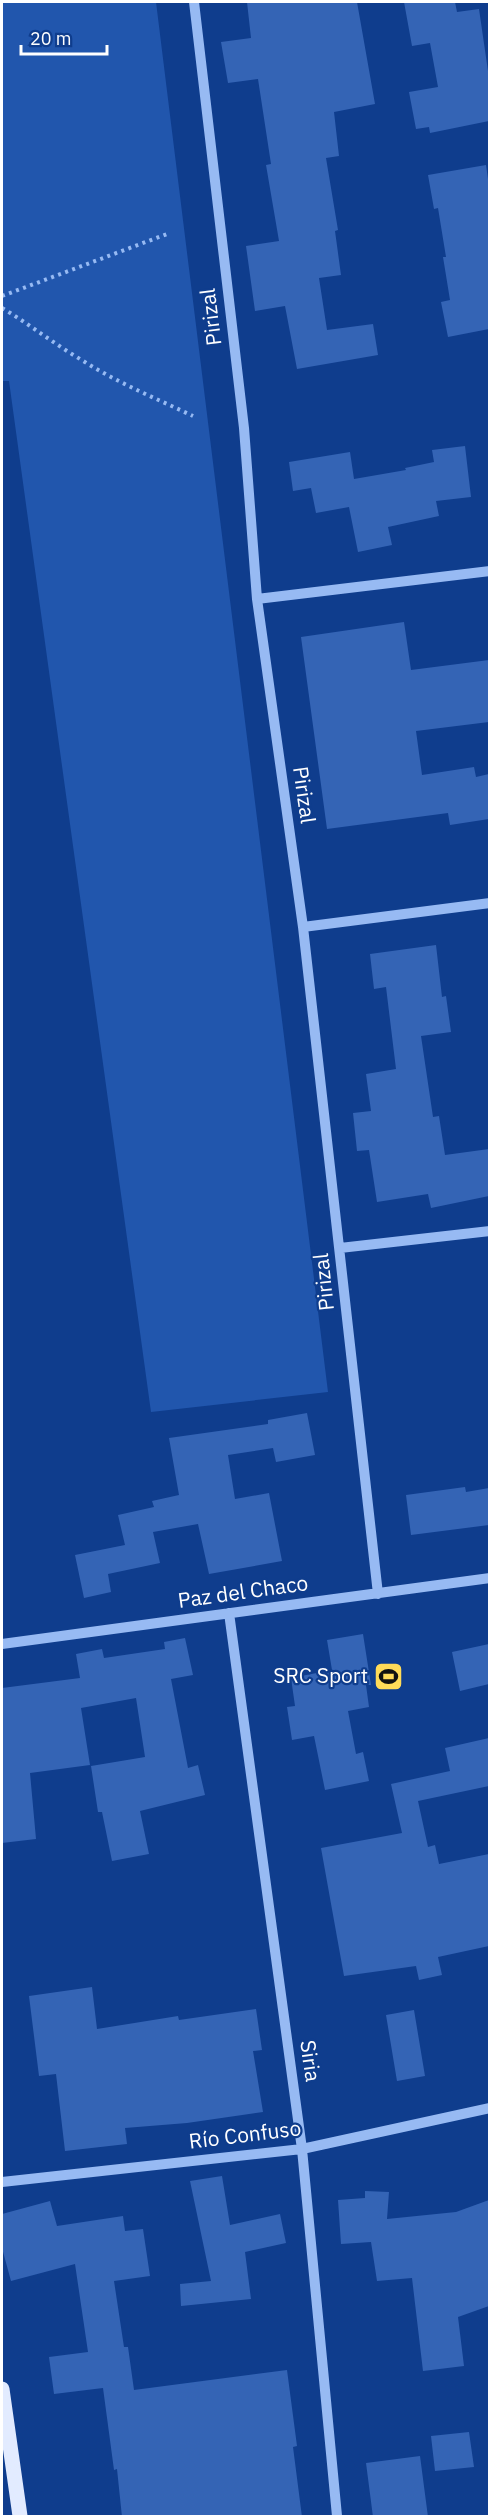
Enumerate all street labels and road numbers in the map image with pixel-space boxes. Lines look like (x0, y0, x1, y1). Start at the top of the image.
street label: Pirizal (193, 287, 227, 347)
street label: Pirizal (287, 764, 323, 826)
street label: Pirizal (306, 1252, 340, 1312)
street label: Paz del Chaco (176, 1568, 310, 1614)
street label: Siria (294, 2038, 328, 2083)
street label: Río Confuso (187, 2113, 303, 2155)

